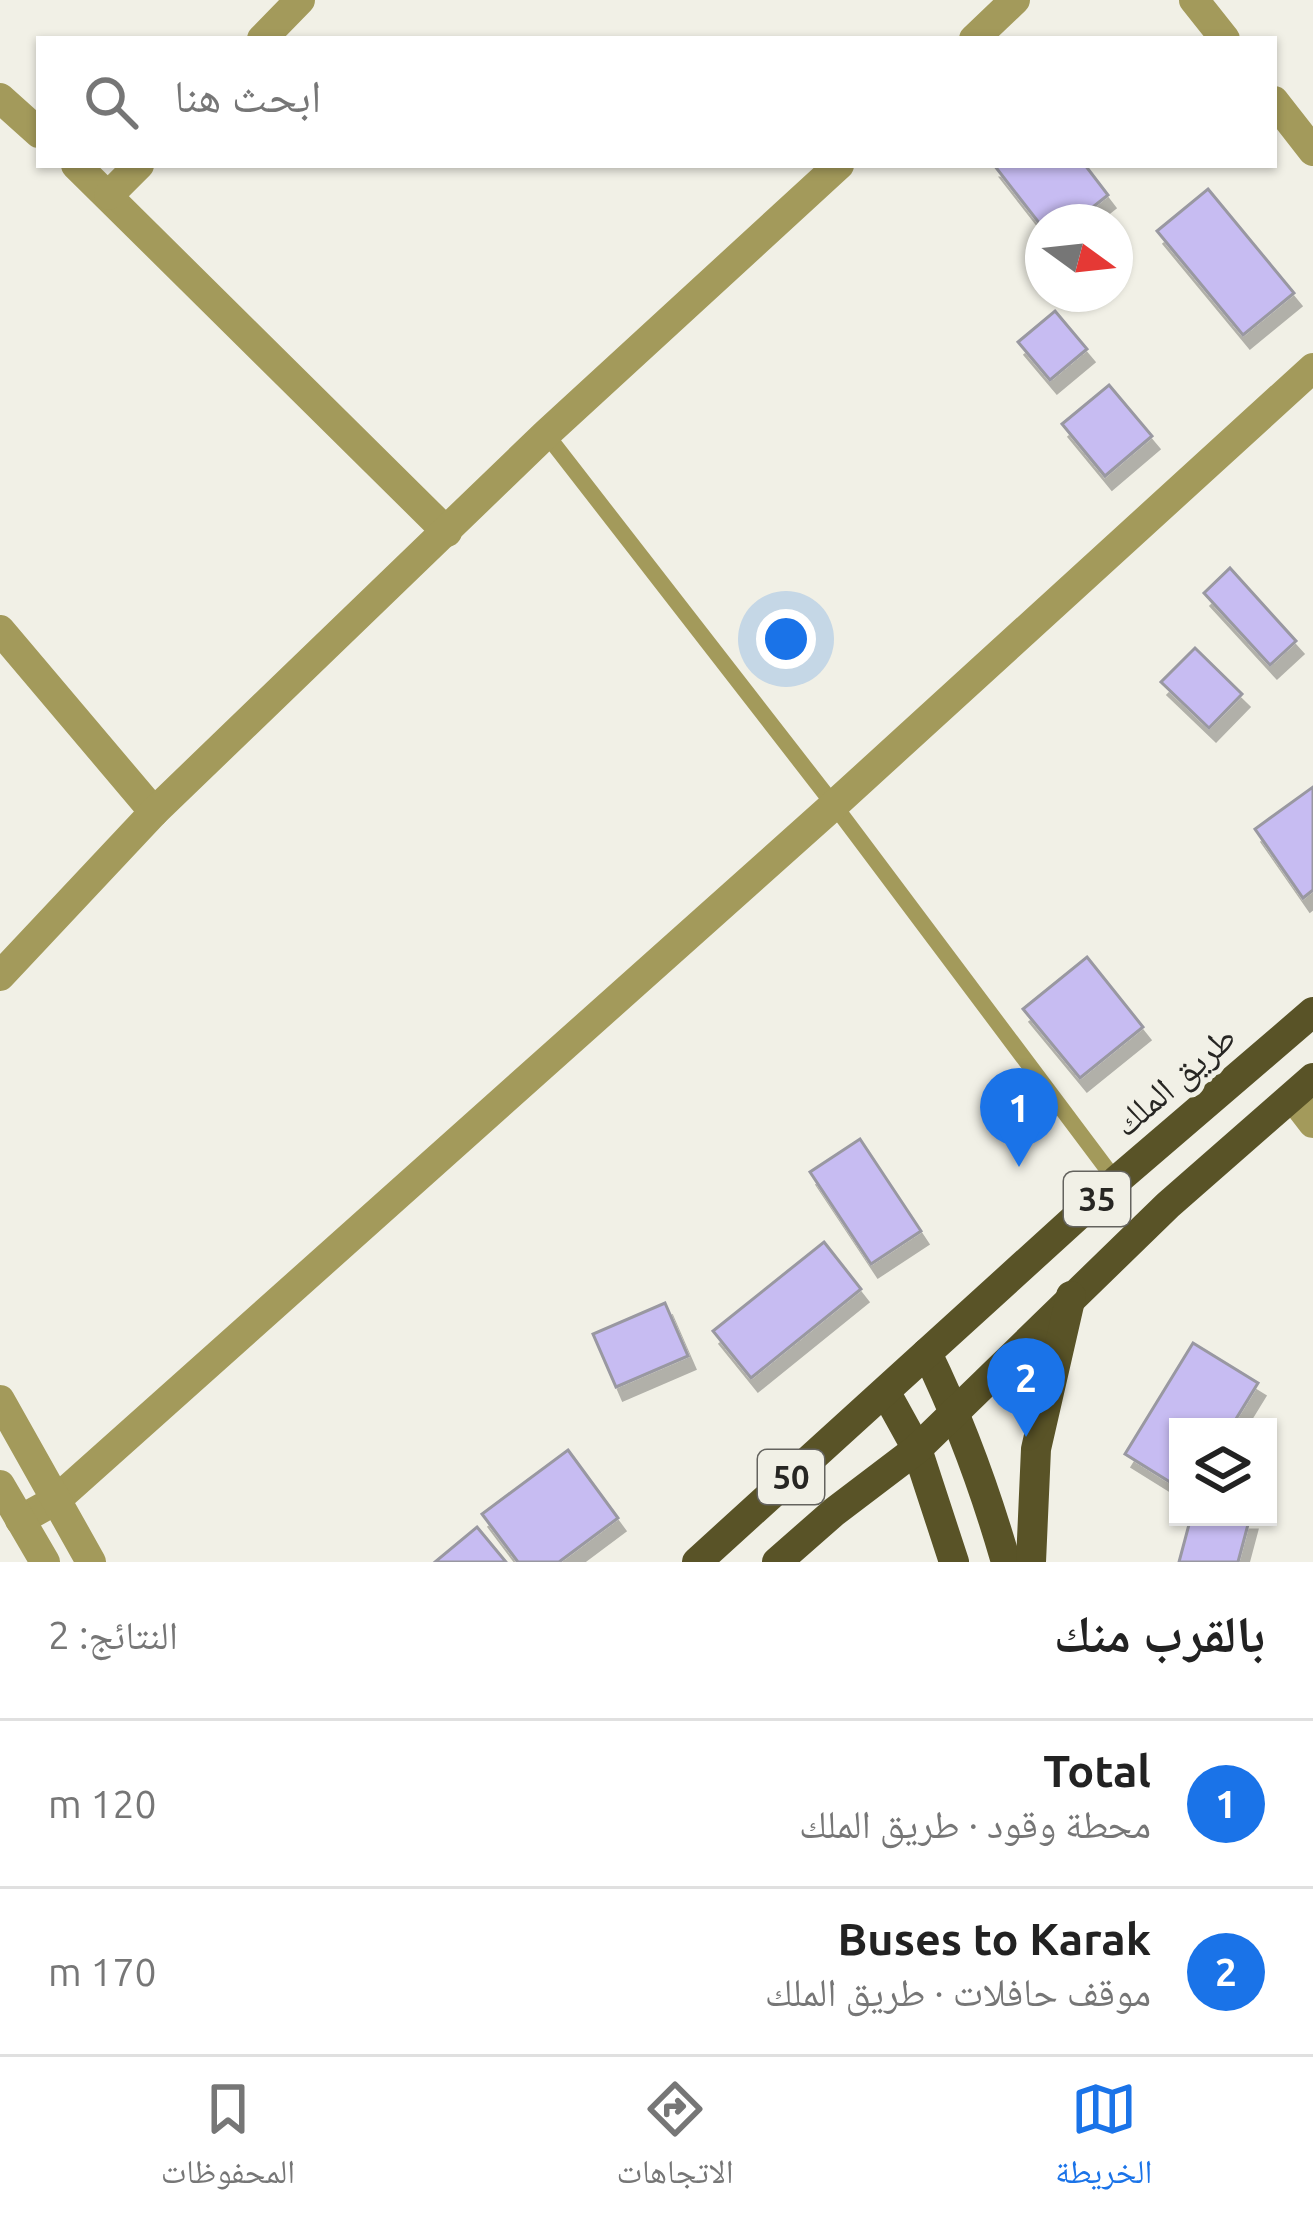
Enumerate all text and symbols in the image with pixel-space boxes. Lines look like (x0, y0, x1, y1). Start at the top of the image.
search box (36, 36, 1277, 168)
icon: search (78, 69, 144, 135)
text: ابحث هنا (174, 70, 322, 121)
north arrow (1025, 204, 1133, 312)
your location (756, 609, 816, 669)
street label: طريق الملك (1104, 1015, 1244, 1145)
pin: 1 (980, 1068, 1058, 1167)
road number: 35 (1064, 1172, 1130, 1226)
pin: 2 (987, 1338, 1065, 1437)
map controls (1169, 1418, 1277, 1526)
button: layers (1169, 1418, 1277, 1526)
road number: 50 (758, 1450, 824, 1504)
text: بالقرب منك (1054, 1604, 1265, 1662)
text: النتائج: 2 (48, 1613, 178, 1656)
text: Total (1043, 1745, 1151, 1796)
text: 120 m (48, 1782, 157, 1825)
text: 1 (1215, 1782, 1237, 1825)
text: محطة وقود · طريق الملك (799, 1802, 1151, 1845)
text: Buses to Karak (837, 1913, 1151, 1964)
text: 170 m (48, 1950, 157, 1993)
text: 2 (1215, 1950, 1237, 1993)
text: موقف حافلات · طريق الملك (765, 1970, 1151, 2013)
tab: المحفوظات (161, 2076, 295, 2204)
tab: الاتجاهات (616, 2076, 734, 2204)
tab: الخريطة (1055, 2076, 1152, 2204)

